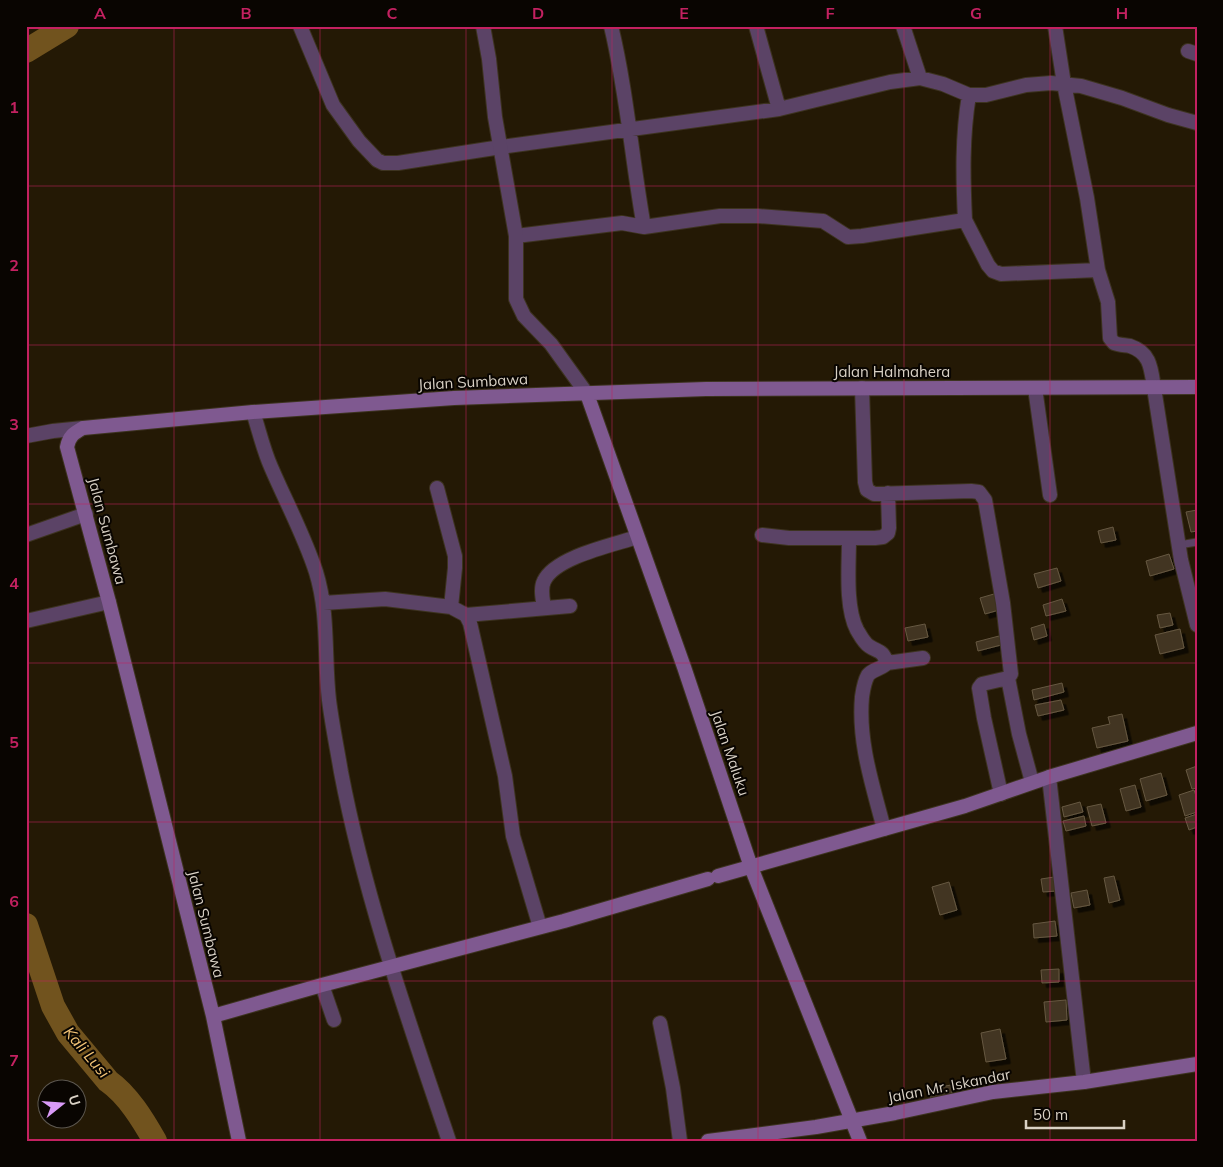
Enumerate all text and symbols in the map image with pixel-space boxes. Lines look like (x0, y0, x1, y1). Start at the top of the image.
text: A (94, 3, 106, 23)
text: B (240, 3, 252, 23)
text: C (387, 3, 398, 23)
text: D (532, 3, 544, 23)
text: E (679, 3, 689, 23)
text: F (825, 3, 835, 23)
text: G (970, 3, 982, 23)
text: H (1116, 3, 1128, 23)
text: 1 (9, 97, 19, 117)
text: 2 (9, 255, 19, 275)
street label: Jalan Halmahera (834, 362, 950, 381)
street label: Jalan Sumbawa (417, 369, 528, 394)
text: 3 (9, 414, 19, 434)
street label: Jalan Sumbawa (84, 475, 131, 587)
text: 4 (9, 573, 19, 593)
street label: Jalan Maluku (707, 707, 754, 798)
text: 5 (9, 732, 19, 752)
street label: Jalan Sumbawa (184, 868, 229, 980)
text: 6 (9, 891, 19, 911)
water label: Kali Lusi (60, 1022, 114, 1082)
text: 7 (9, 1050, 19, 1070)
street label: Jalan Mr. Iskandar (886, 1064, 1012, 1107)
north arrow (38, 1080, 88, 1130)
text: U (64, 1093, 85, 1108)
scale bar (1026, 1097, 1123, 1129)
text: 50 m (1033, 1105, 1068, 1124)

